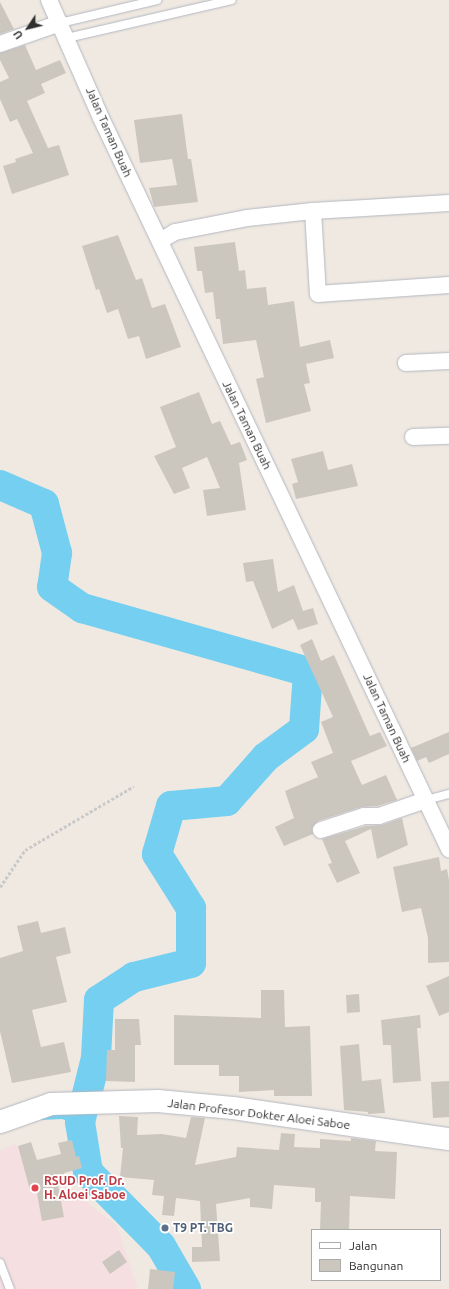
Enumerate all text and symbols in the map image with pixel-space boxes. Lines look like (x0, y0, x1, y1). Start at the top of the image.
north arrow (8, 8, 48, 48)
text: U (11, 28, 25, 41)
street label: Jalan Taman Buah (83, 85, 135, 179)
street label: Jalan Taman Buah (219, 378, 275, 472)
street label: Jalan Taman Buah (360, 671, 414, 765)
street label: Jalan Profesor Dokter Aloei Saboe (167, 1096, 351, 1132)
place label: RSUD Prof. Dr. H. Aloei Saboe (44, 1174, 126, 1202)
marker: RSUD Prof. Dr. H. Aloei Saboe (29, 1182, 41, 1194)
place label: T9 PT. TBG (173, 1221, 233, 1235)
marker: T9 PT. TBG (160, 1223, 170, 1233)
legend (311, 1229, 441, 1281)
text: Jalan (349, 1239, 377, 1252)
text: Bangunan (349, 1259, 403, 1272)

